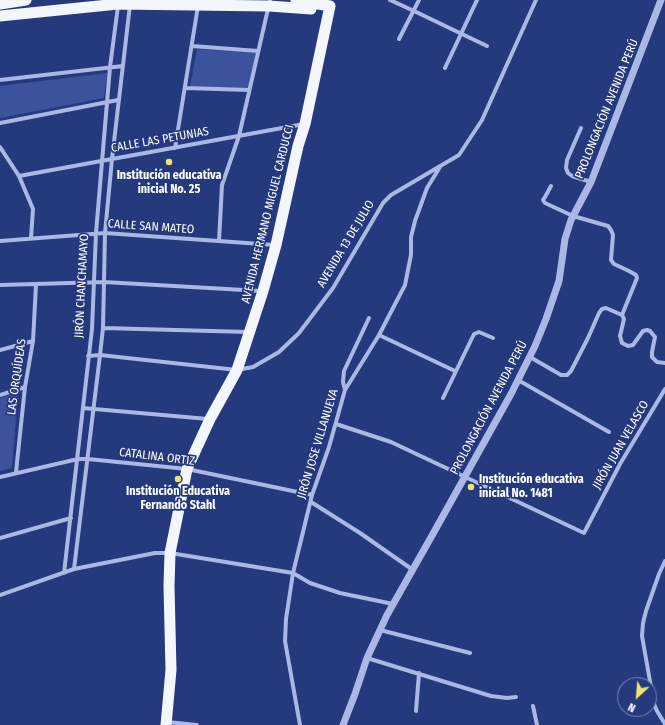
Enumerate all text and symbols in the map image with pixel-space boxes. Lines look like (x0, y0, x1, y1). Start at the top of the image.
street label: PROLONGACIÓN AVENIDA PERÚ (572, 37, 642, 181)
street label: AVENIDA HERMANO MIGUEL CARDUCCI (239, 123, 297, 305)
street label: CALLE LAS PETUNIAS (110, 124, 210, 156)
marker: Institución educativa inicial No. 25 (164, 157, 174, 167)
place label: Institución educativa inicial No. 25 (117, 169, 221, 197)
street label: AVENIDA 13 DE JULIO (314, 198, 378, 290)
street label: CALLE SAN MATEO (107, 217, 195, 237)
street label: JIRÓN CHANCHAMAYO (72, 233, 92, 339)
street label: LAS ORQUÍDEAS (5, 338, 29, 416)
street label: PROLONGACIÓN AVENIDA PERÚ (448, 339, 530, 477)
street label: JIRÓN JOSE VILLANUEVA (294, 387, 342, 501)
street label: JIRÓN JUAN VELASCO (590, 398, 652, 492)
street label: CATALINA ORTIZ (118, 445, 196, 469)
place label: Institución educativa inicial No. 1481 (479, 473, 584, 501)
marker: Institución Educativa Fernando Stahl (173, 474, 183, 484)
marker: Institución educativa inicial No. 1481 (466, 482, 476, 492)
place label: Institución Educativa Fernando Stahl (126, 485, 230, 513)
north arrow (617, 677, 657, 717)
text: N (626, 700, 638, 715)

